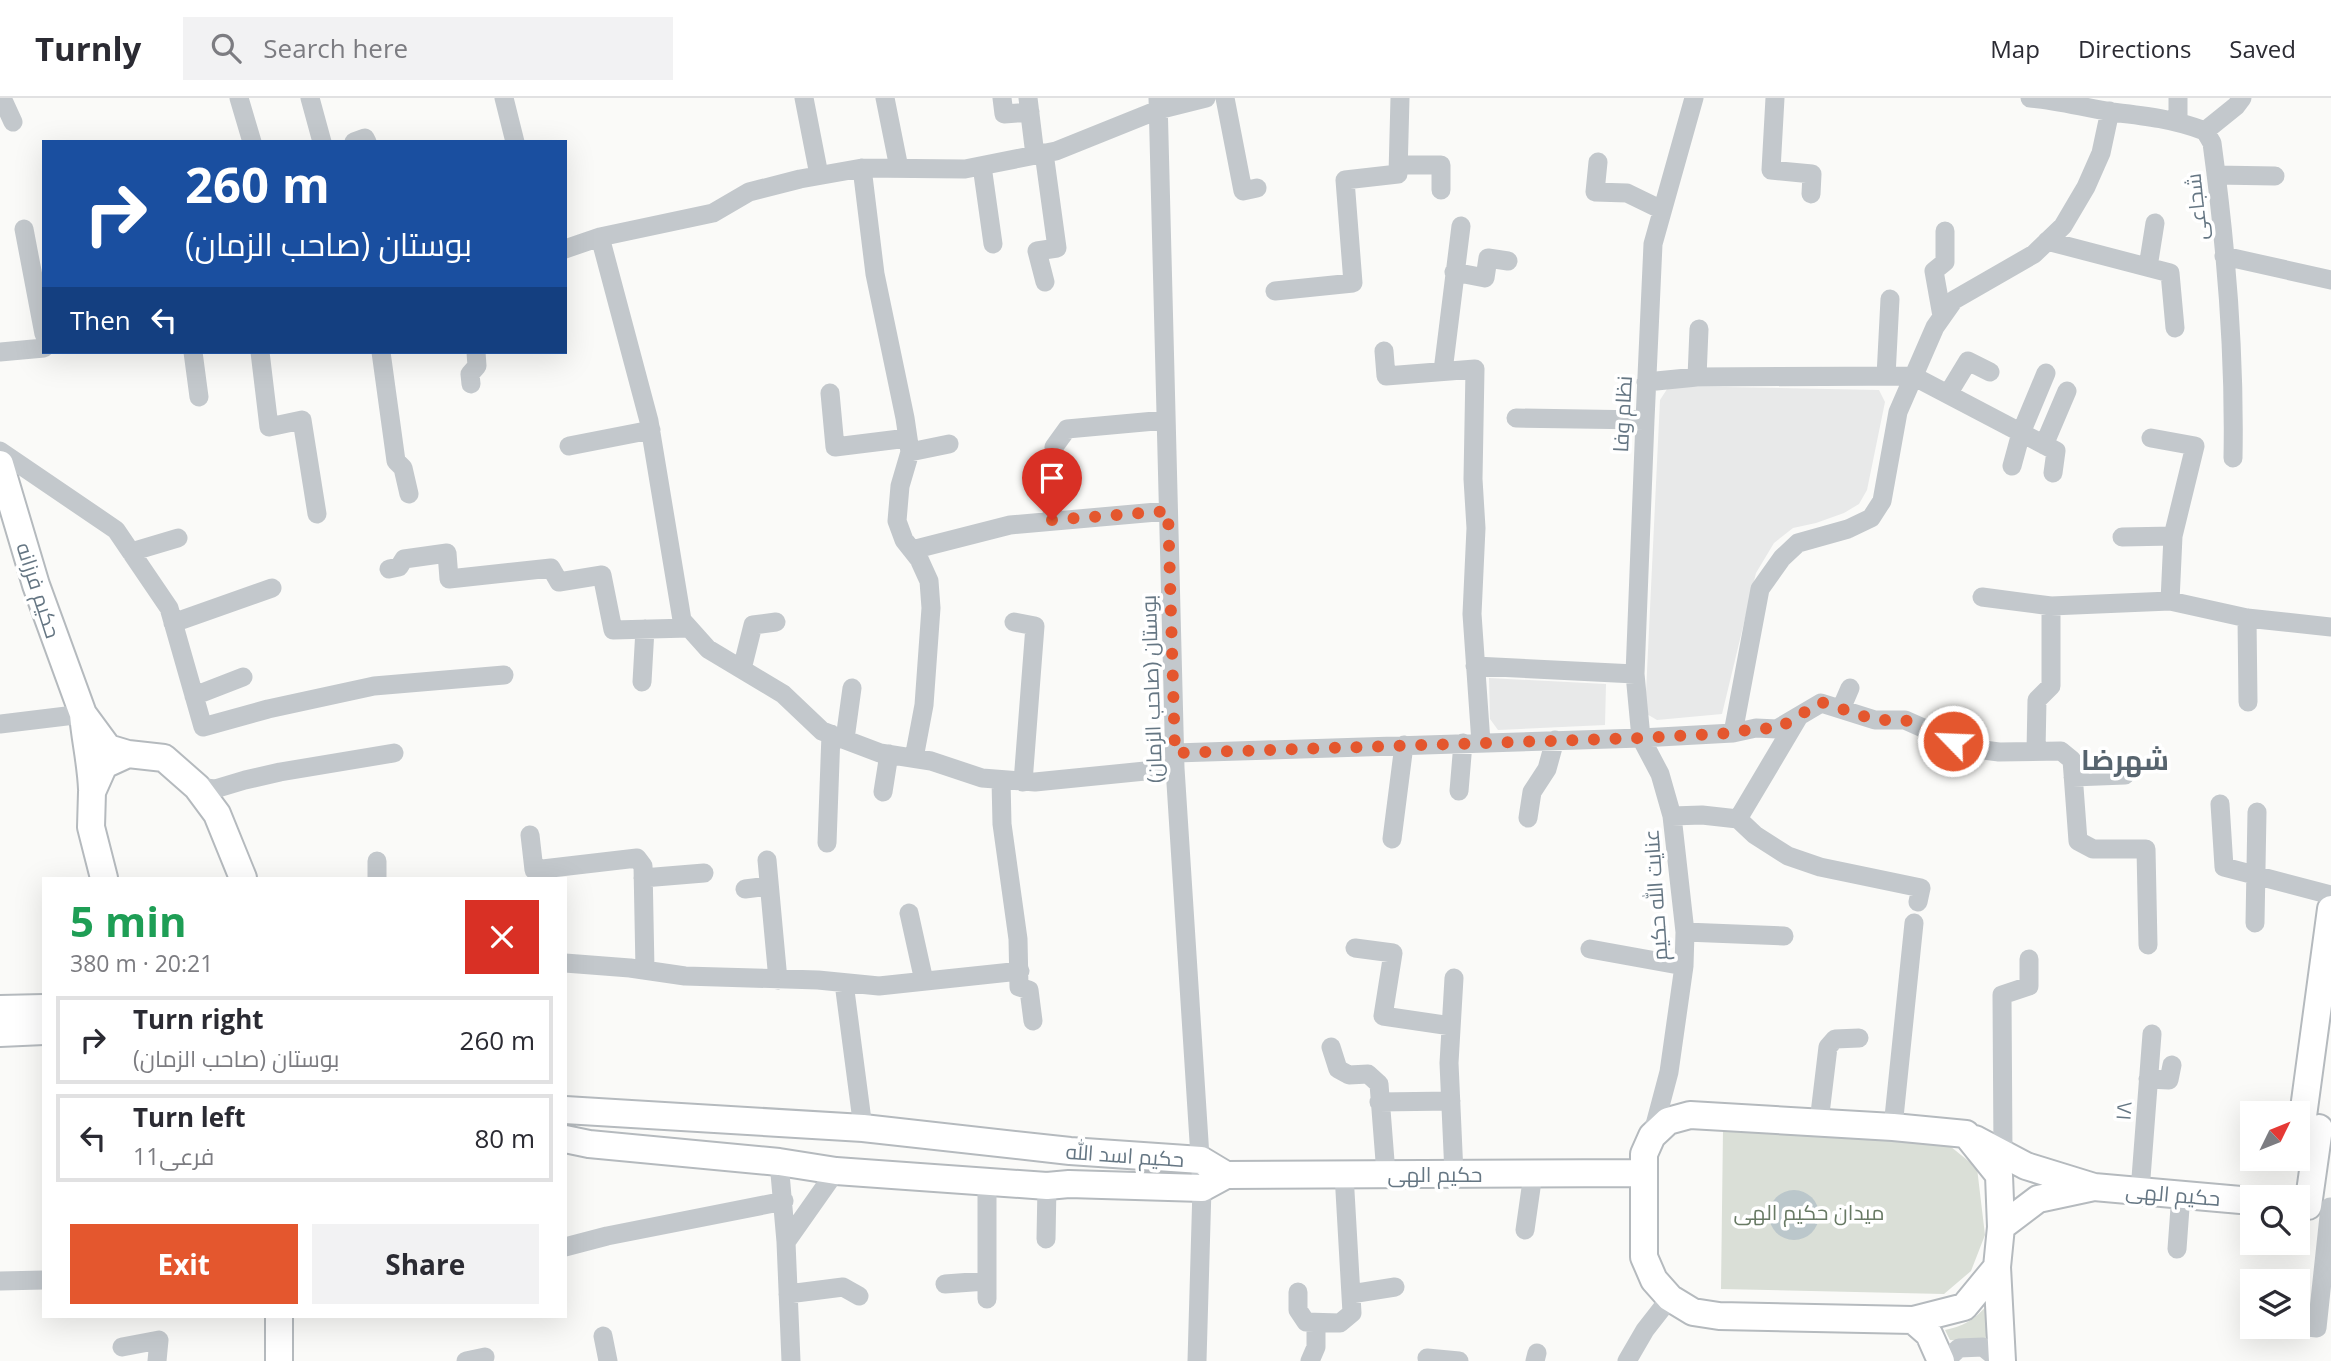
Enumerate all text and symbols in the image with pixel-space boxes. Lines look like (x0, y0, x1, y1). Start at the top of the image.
search box (183, 17, 673, 80)
text: Turnly (35, 26, 141, 71)
icon: search (207, 29, 245, 67)
text: Search here (263, 30, 408, 66)
text: Map (1990, 32, 2040, 65)
text: Directions (2078, 32, 2191, 65)
text: Saved (2229, 32, 2296, 65)
text: 260 m (185, 151, 330, 217)
icon: right (70, 168, 161, 259)
street label: شجاعی (2179, 172, 2213, 242)
text: بوستان (صاحب الزمان) (185, 222, 472, 265)
icon: left (145, 301, 183, 339)
text: Then (70, 302, 131, 338)
street label: نظام وفا (1606, 375, 1639, 453)
pin (1022, 448, 1082, 520)
icon: arrive (1033, 459, 1071, 497)
street label: حکیم فرزانه (9, 539, 68, 642)
street label: بوستان (صاحب الزمان) (1134, 594, 1168, 784)
position arrow (1916, 704, 1990, 778)
district label: شهرضا (2081, 740, 2169, 778)
street label: عنایت الله حکیم (1636, 828, 1675, 962)
text: 5 min (70, 892, 187, 949)
button: close (465, 900, 539, 974)
text: 380 m · 20:21 (70, 947, 213, 979)
text: Turn right (133, 1001, 264, 1037)
icon: right (74, 1021, 112, 1059)
text: 260 m (460, 1022, 535, 1058)
text: بوستان (صاحب الزمان) (133, 1042, 339, 1074)
text: Turn left (133, 1099, 245, 1135)
street label: ۱۸ (2108, 1100, 2138, 1122)
north arrow (2240, 1101, 2310, 1171)
map controls (2240, 1101, 2310, 1339)
icon: left (74, 1119, 112, 1157)
text: 80 m (474, 1120, 535, 1156)
street label: حکیم اسد الله (1065, 1137, 1185, 1174)
text: فرعی11 (133, 1140, 214, 1172)
street label: حکیم الهی (1388, 1160, 1482, 1189)
street label: حکیم الهی (2124, 1176, 2221, 1213)
button: search (2240, 1185, 2310, 1255)
park label: میدان حکیم الهی (1734, 1198, 1884, 1227)
button: Exit (70, 1224, 298, 1304)
button: Share (312, 1224, 539, 1304)
button: layers (2240, 1269, 2310, 1339)

